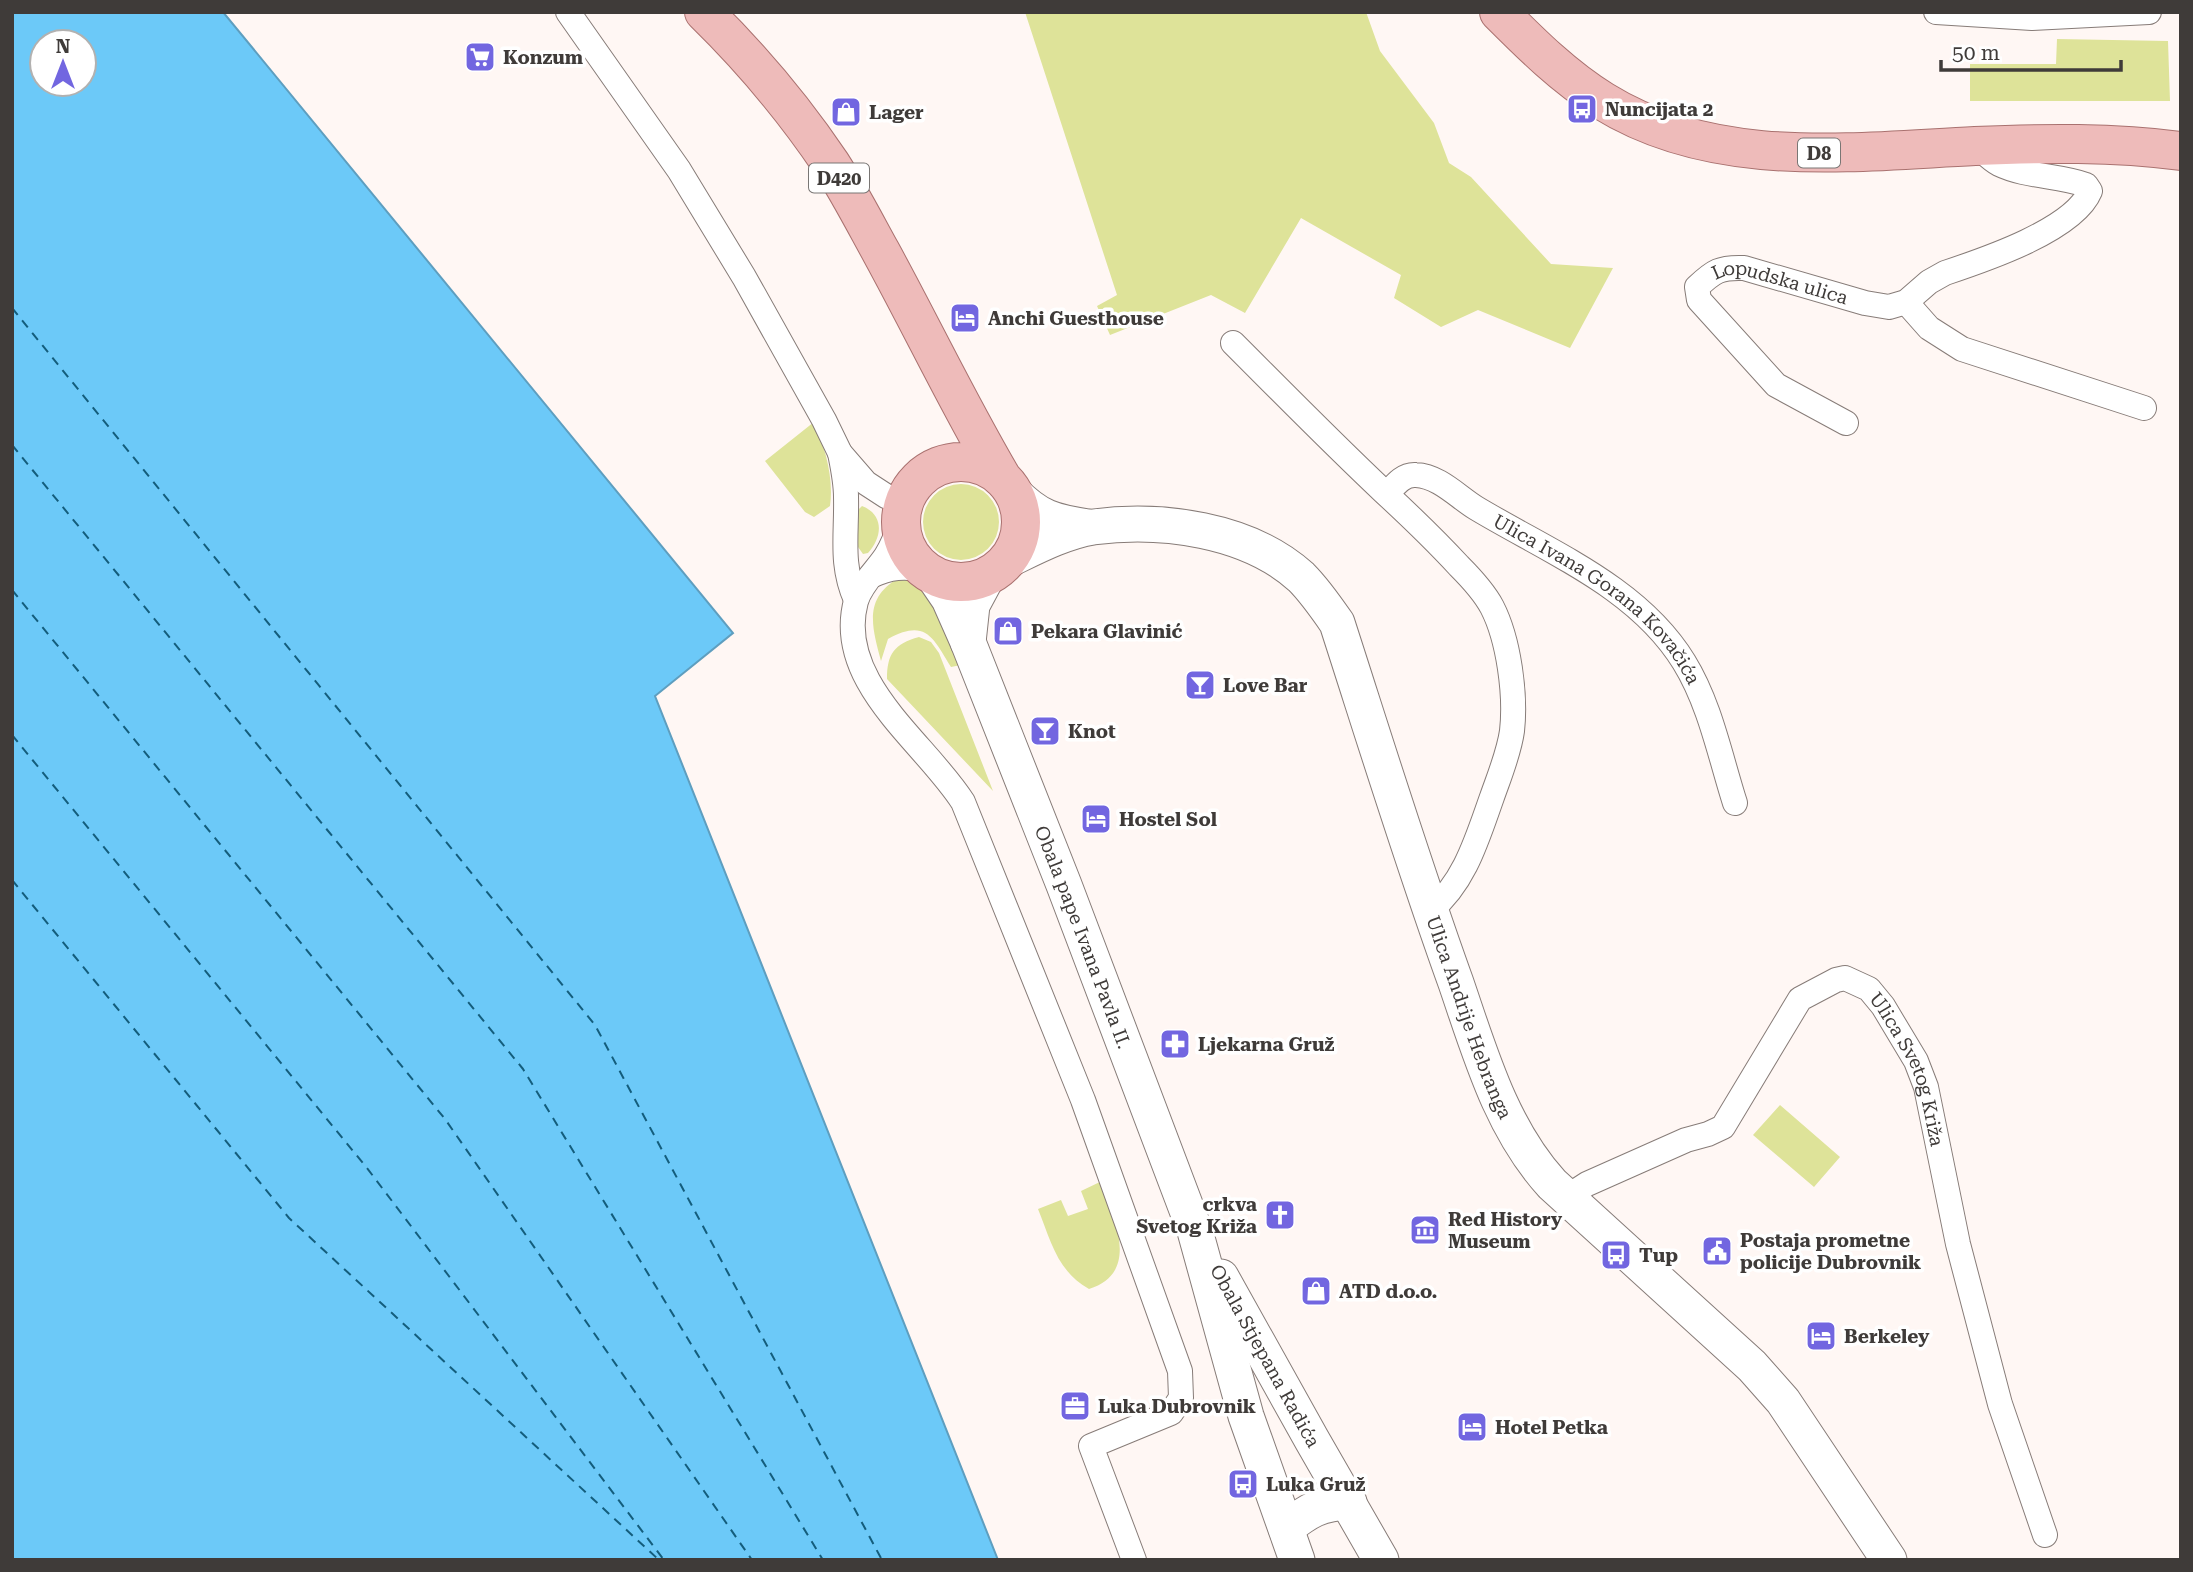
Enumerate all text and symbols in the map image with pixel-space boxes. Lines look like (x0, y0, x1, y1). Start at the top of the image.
north arrow (28, 28, 98, 98)
scale bar (1941, 28, 2121, 72)
text: N (56, 35, 71, 58)
supermarket icon: Konzum (463, 40, 497, 74)
text: 50 m (1952, 41, 2000, 65)
place label: Konzum (503, 46, 584, 69)
bus stop icon: Nuncijata 2 (1565, 92, 1599, 126)
shop icon: Lager (829, 95, 863, 129)
place label: Nuncijata 2 (1605, 98, 1713, 121)
place label: Lager (869, 101, 924, 124)
road number: D8 (1798, 138, 1840, 168)
road number: D420 (809, 163, 869, 192)
street label: Lopudska ulica (1708, 256, 1851, 309)
hotel icon: Anchi Guesthouse (948, 301, 982, 335)
place label: Anchi Guesthouse (988, 307, 1164, 330)
street label: Ulica Ivana Gorana Kovačića (1489, 509, 1706, 688)
shop icon: Pekara Glavinić (991, 614, 1025, 648)
place label: Pekara Glavinić (1031, 620, 1183, 643)
bar icon: Love Bar (1183, 668, 1217, 702)
place label: Love Bar (1223, 674, 1308, 697)
bar icon: Knot (1028, 714, 1062, 748)
place label: Knot (1068, 720, 1116, 743)
hotel icon: Hostel Sol (1079, 802, 1113, 836)
place label: Hostel Sol (1119, 808, 1217, 831)
street label: Obala pape Ivana Pavla II. (1030, 822, 1136, 1052)
street label: Ulica Andrije Hebranga (1422, 913, 1518, 1123)
street label: Ulica Svetog Križa (1865, 987, 1949, 1149)
pharmacy icon: Ljekarna Gruž (1158, 1027, 1192, 1061)
place label: Ljekarna Gruž (1198, 1033, 1335, 1056)
place label: crkva Svetog Križa (1136, 1193, 1257, 1238)
church icon: crkva Svetog Križa (1263, 1198, 1297, 1232)
place label: Red History Museum (1448, 1208, 1563, 1253)
museum icon: Red History Museum (1408, 1213, 1442, 1247)
place label: Postaja prometne policije Dubrovnik (1740, 1229, 1921, 1274)
public building icon: Postaja prometne policije Dubrovnik (1700, 1234, 1734, 1268)
bus stop icon: Tup (1599, 1238, 1633, 1272)
place label: Tup (1639, 1244, 1678, 1267)
street label: Obala Stjepana Radića (1205, 1261, 1325, 1452)
shop icon: ATD d.o.o. (1299, 1274, 1333, 1308)
place label: ATD d.o.o. (1339, 1280, 1437, 1303)
hotel icon: Berkeley (1804, 1319, 1838, 1353)
place label: Berkeley (1844, 1325, 1930, 1348)
office icon: Luka Dubrovnik (1058, 1389, 1092, 1423)
place label: Luka Dubrovnik (1098, 1395, 1256, 1418)
hotel icon: Hotel Petka (1455, 1410, 1489, 1444)
place label: Hotel Petka (1495, 1416, 1608, 1439)
bus stop icon: Luka Gruž (1226, 1467, 1260, 1501)
place label: Luka Gruž (1266, 1473, 1365, 1496)

